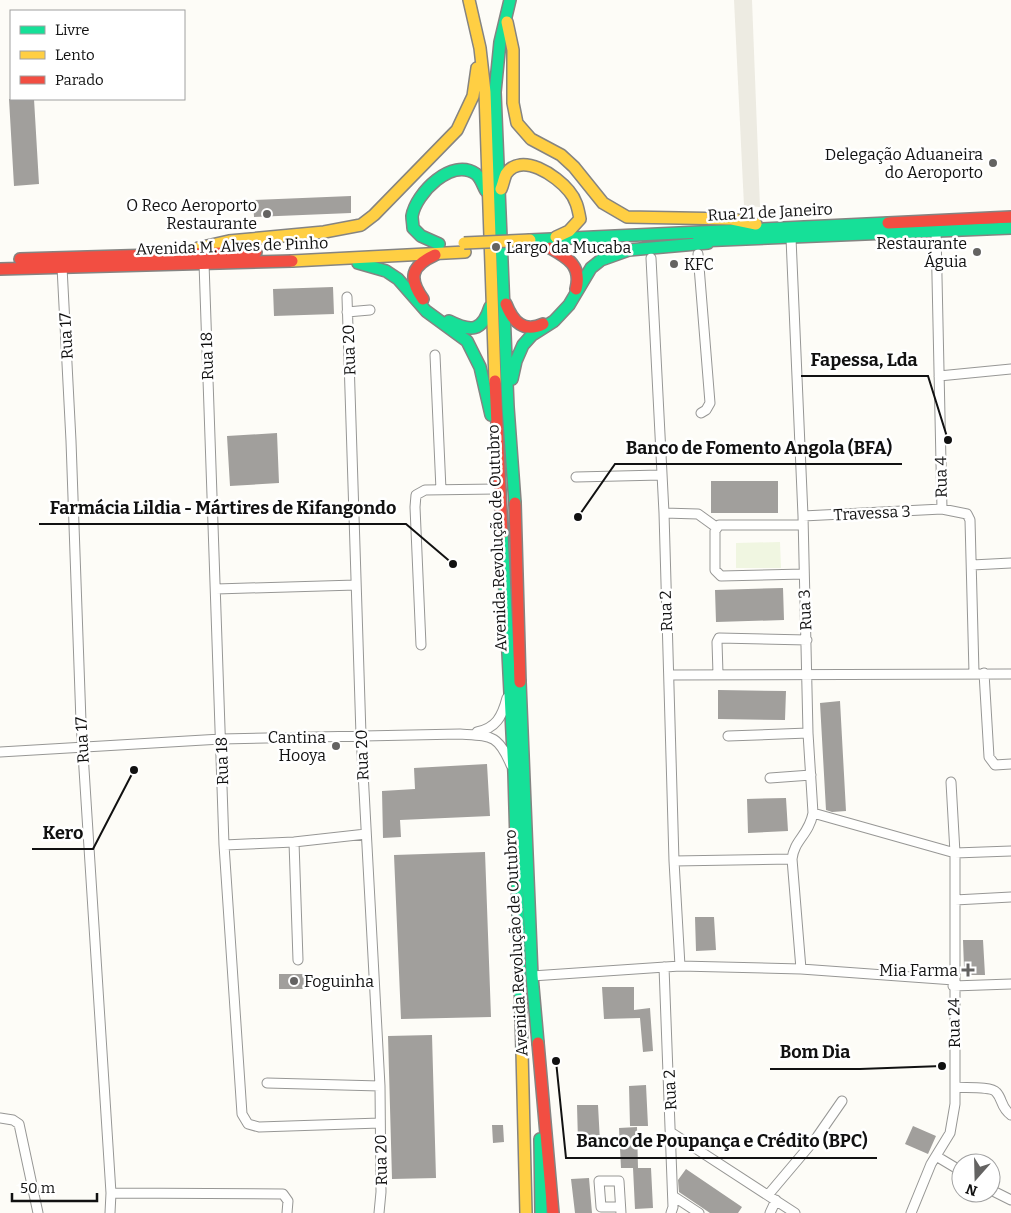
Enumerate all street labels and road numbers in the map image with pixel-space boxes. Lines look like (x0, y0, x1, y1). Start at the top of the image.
street label: Rua 21 de Janeiro (707, 199, 833, 225)
street label: Avenida M. Alves de Pinho (136, 233, 328, 259)
street label: Rua 17 (55, 312, 77, 360)
street label: Rua 20 (339, 324, 359, 376)
street label: Rua 18 (197, 332, 217, 380)
street label: Avenida Revolução de Outubro (484, 424, 510, 652)
street label: Rua 4 (931, 455, 951, 498)
street label: Travessa 3 (833, 501, 911, 525)
street label: Rua 3 (794, 589, 816, 631)
street label: Rua 2 (656, 590, 676, 632)
street label: Rua 17 (71, 716, 93, 764)
street label: Rua 20 (352, 729, 372, 781)
street label: Rua 18 (212, 737, 232, 785)
street label: Avenida Revolução de Outubro (501, 829, 531, 1057)
street label: Rua 24 (944, 997, 964, 1048)
street label: Rua 2 (659, 1069, 681, 1111)
street label: Rua 20 (371, 1134, 391, 1186)

